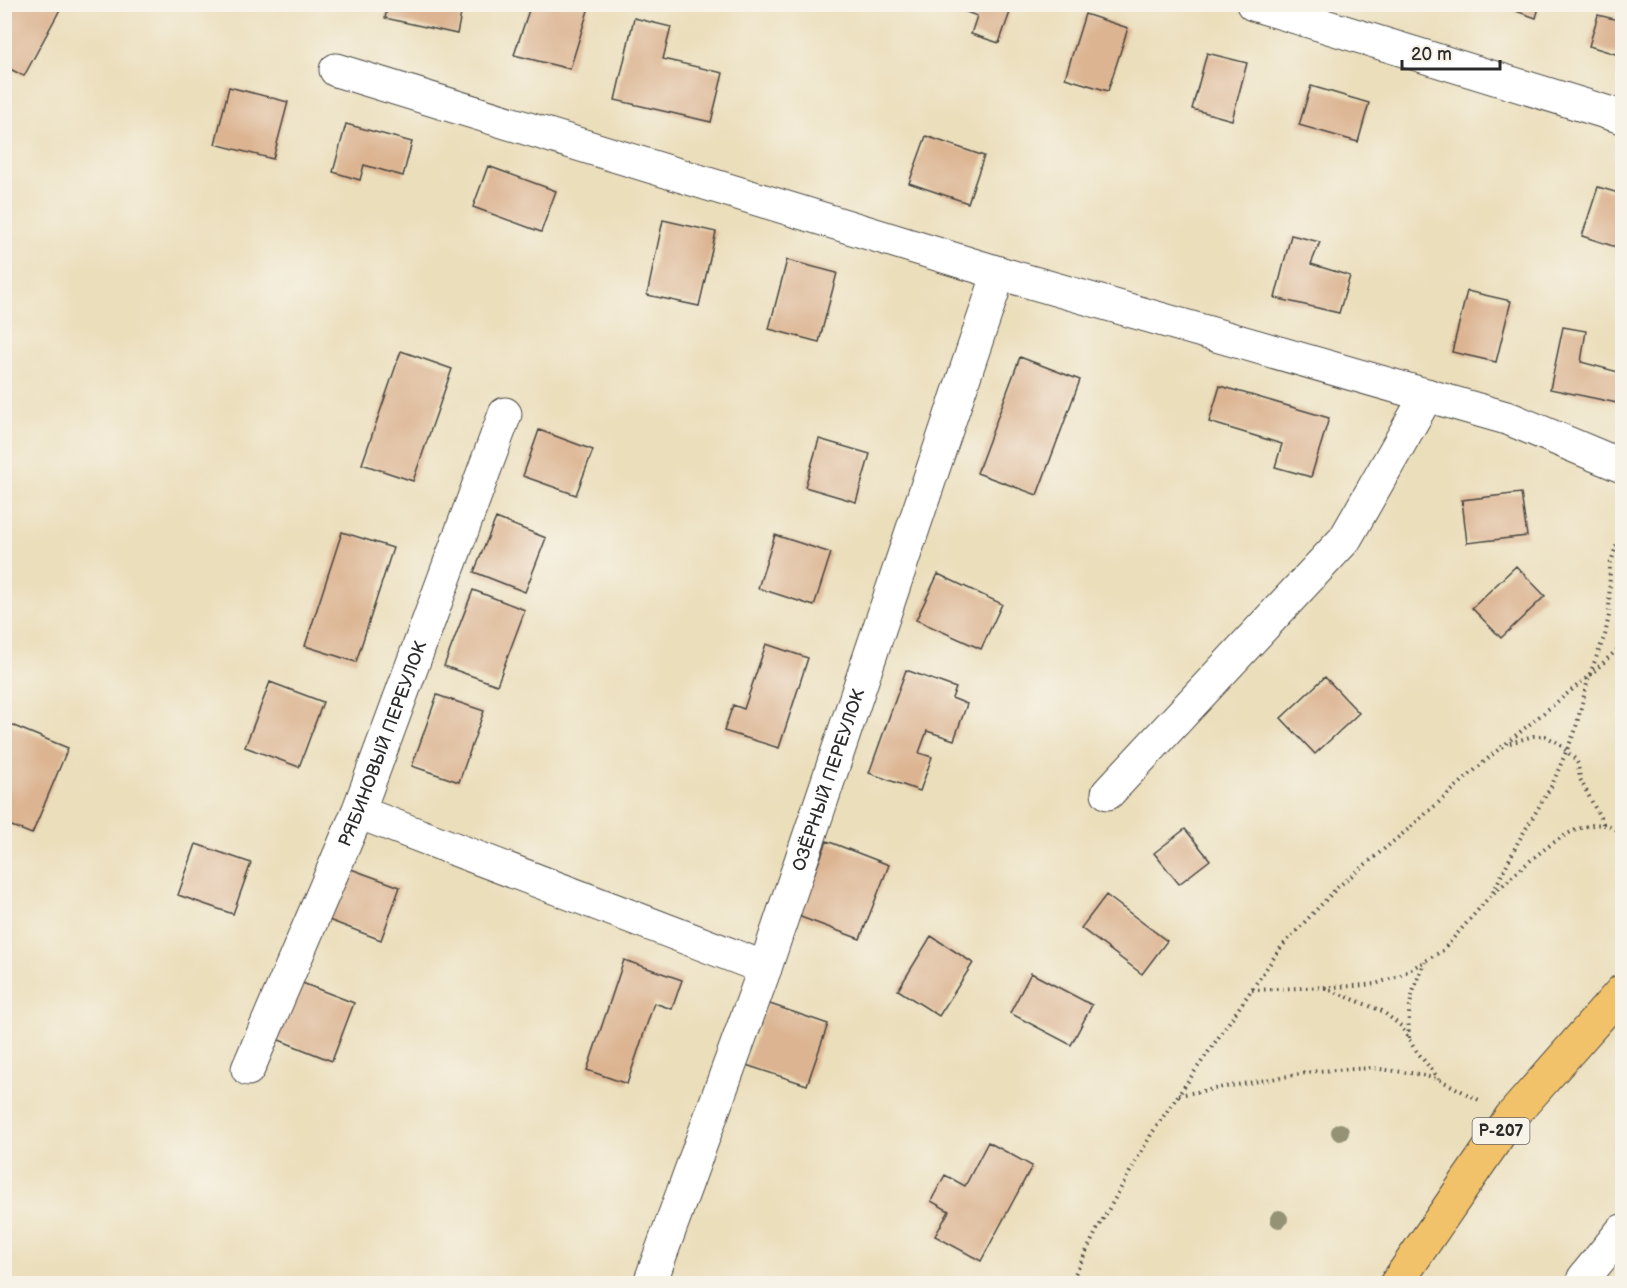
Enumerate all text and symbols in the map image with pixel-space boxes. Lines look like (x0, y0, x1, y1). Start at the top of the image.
scale bar (1402, 33, 1500, 71)
text: 20 m (1411, 44, 1452, 65)
street label: РЯБИНОВЫЙ ПЕРЕУЛОК (334, 638, 431, 850)
street label: ОЗЁРНЫЙ ПЕРЕУЛОК (788, 686, 869, 874)
road number: Р-207 (1472, 1118, 1530, 1144)

